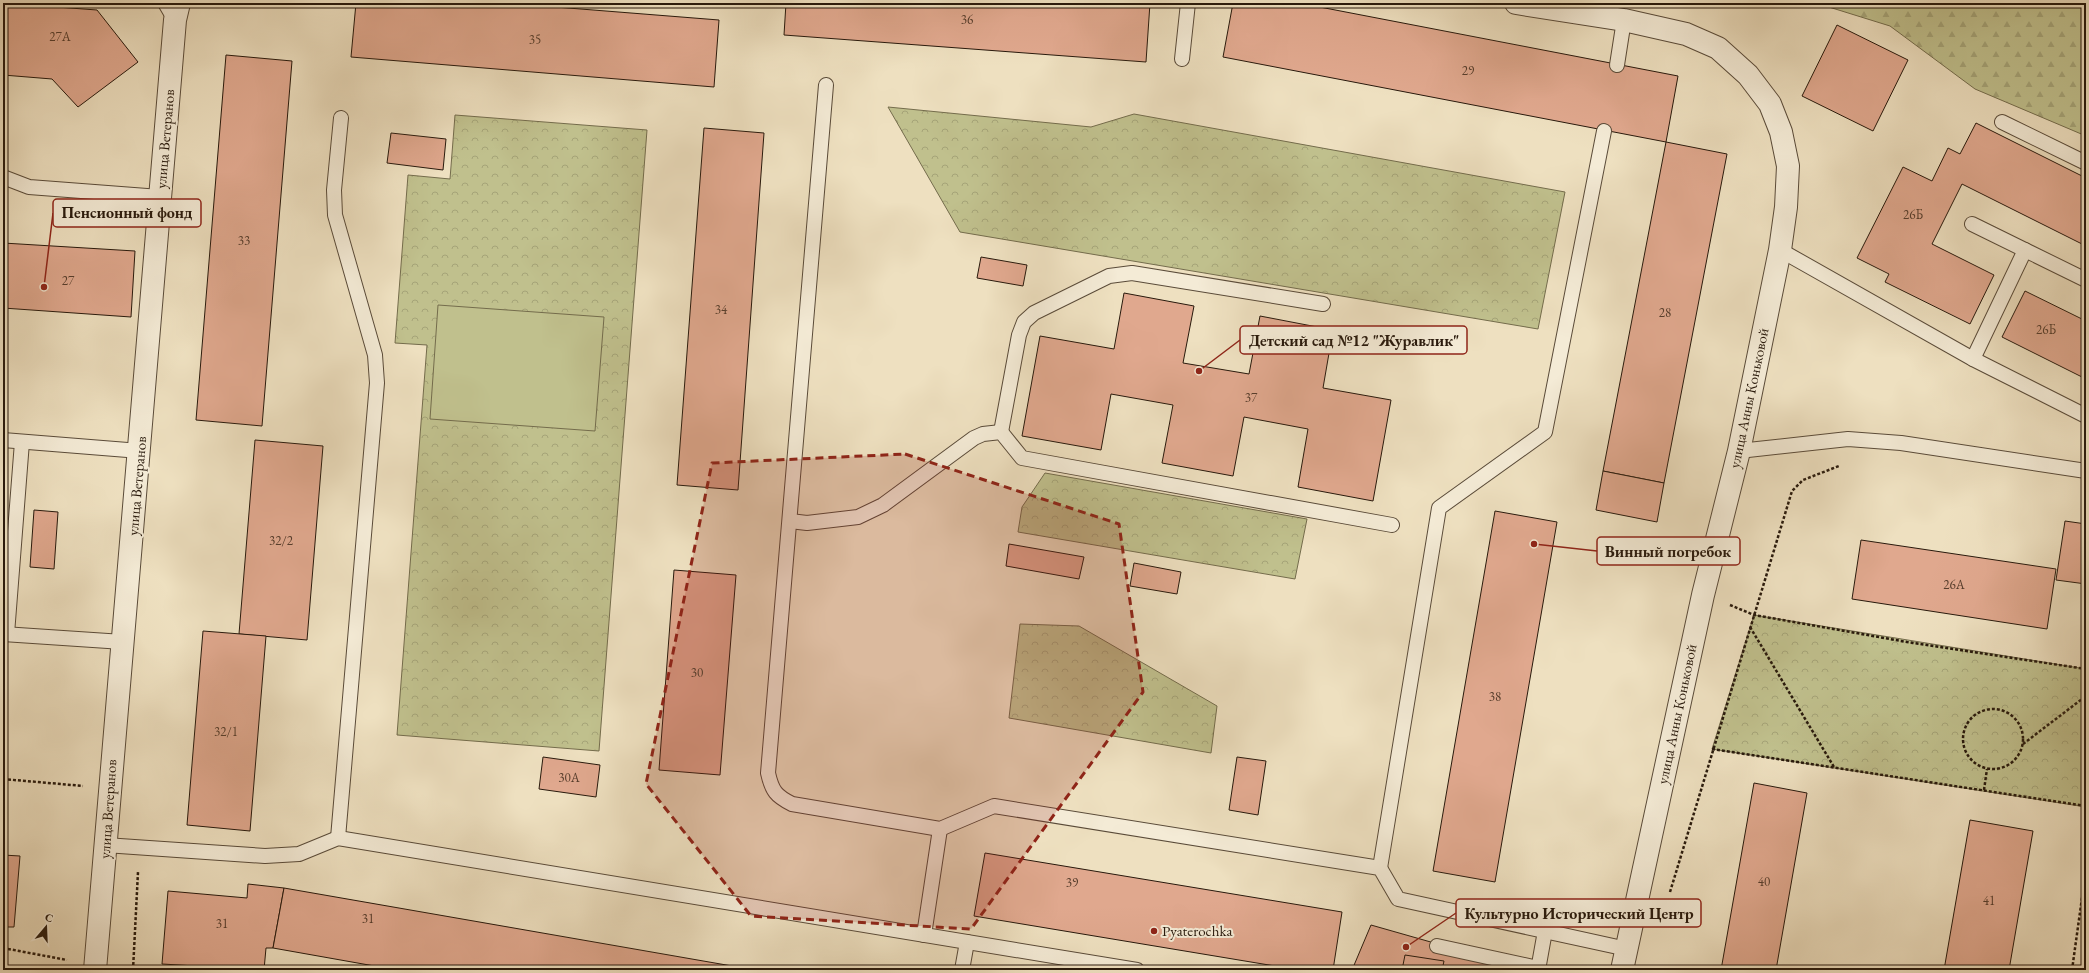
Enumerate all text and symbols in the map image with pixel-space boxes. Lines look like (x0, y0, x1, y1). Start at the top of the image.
house number: 36 (961, 11, 973, 28)
house number: 27А (49, 28, 72, 45)
house number: 35 (529, 31, 541, 48)
house number: 29 (1462, 62, 1475, 79)
street label: улица Ветеранов (151, 88, 178, 189)
callout: Пенсионный фонд (53, 199, 201, 227)
text: Пенсионный фонд (61, 202, 193, 223)
house number: 26Б (1903, 206, 1923, 223)
house number: 33 (238, 232, 250, 249)
house number: 27 (62, 272, 75, 289)
house number: 34 (715, 301, 728, 318)
house number: 28 (1659, 304, 1671, 321)
house number: 26Б (2036, 321, 2056, 338)
callout: Детский сад №12 "Журавлик" (1240, 326, 1467, 354)
street label: улица Анны Коньковой (1724, 326, 1773, 470)
text: Детский сад №12 "Журавлик" (1249, 330, 1459, 351)
house number: 37 (1245, 389, 1258, 406)
street label: улица Ветеранов (123, 435, 150, 536)
house number: 32/2 (269, 532, 294, 549)
callout: Винный погребок (1597, 537, 1740, 565)
text: Винный погребок (1605, 541, 1731, 562)
house number: 26А (1943, 576, 1966, 593)
street label: улица Анны Коньковой (1652, 642, 1701, 786)
house number: 30 (691, 664, 703, 681)
house number: 38 (1489, 688, 1501, 705)
house number: 32/1 (214, 723, 238, 740)
street label: улица Ветеранов (95, 759, 120, 859)
house number: 30А (558, 769, 581, 786)
house number: 40 (1758, 873, 1770, 890)
house number: 39 (1066, 874, 1079, 891)
house number: 41 (1983, 892, 1995, 909)
callout: Культурно Исторический Центр (1456, 899, 1701, 927)
text: Культурно Исторический Центр (1464, 903, 1694, 924)
north arrow (26, 907, 66, 947)
text: С (43, 910, 55, 925)
house number: 31 (362, 910, 374, 927)
house number: 31 (216, 915, 228, 932)
place label: Pyaterochka (1162, 921, 1232, 940)
marker: Pyaterochka (1149, 926, 1159, 936)

